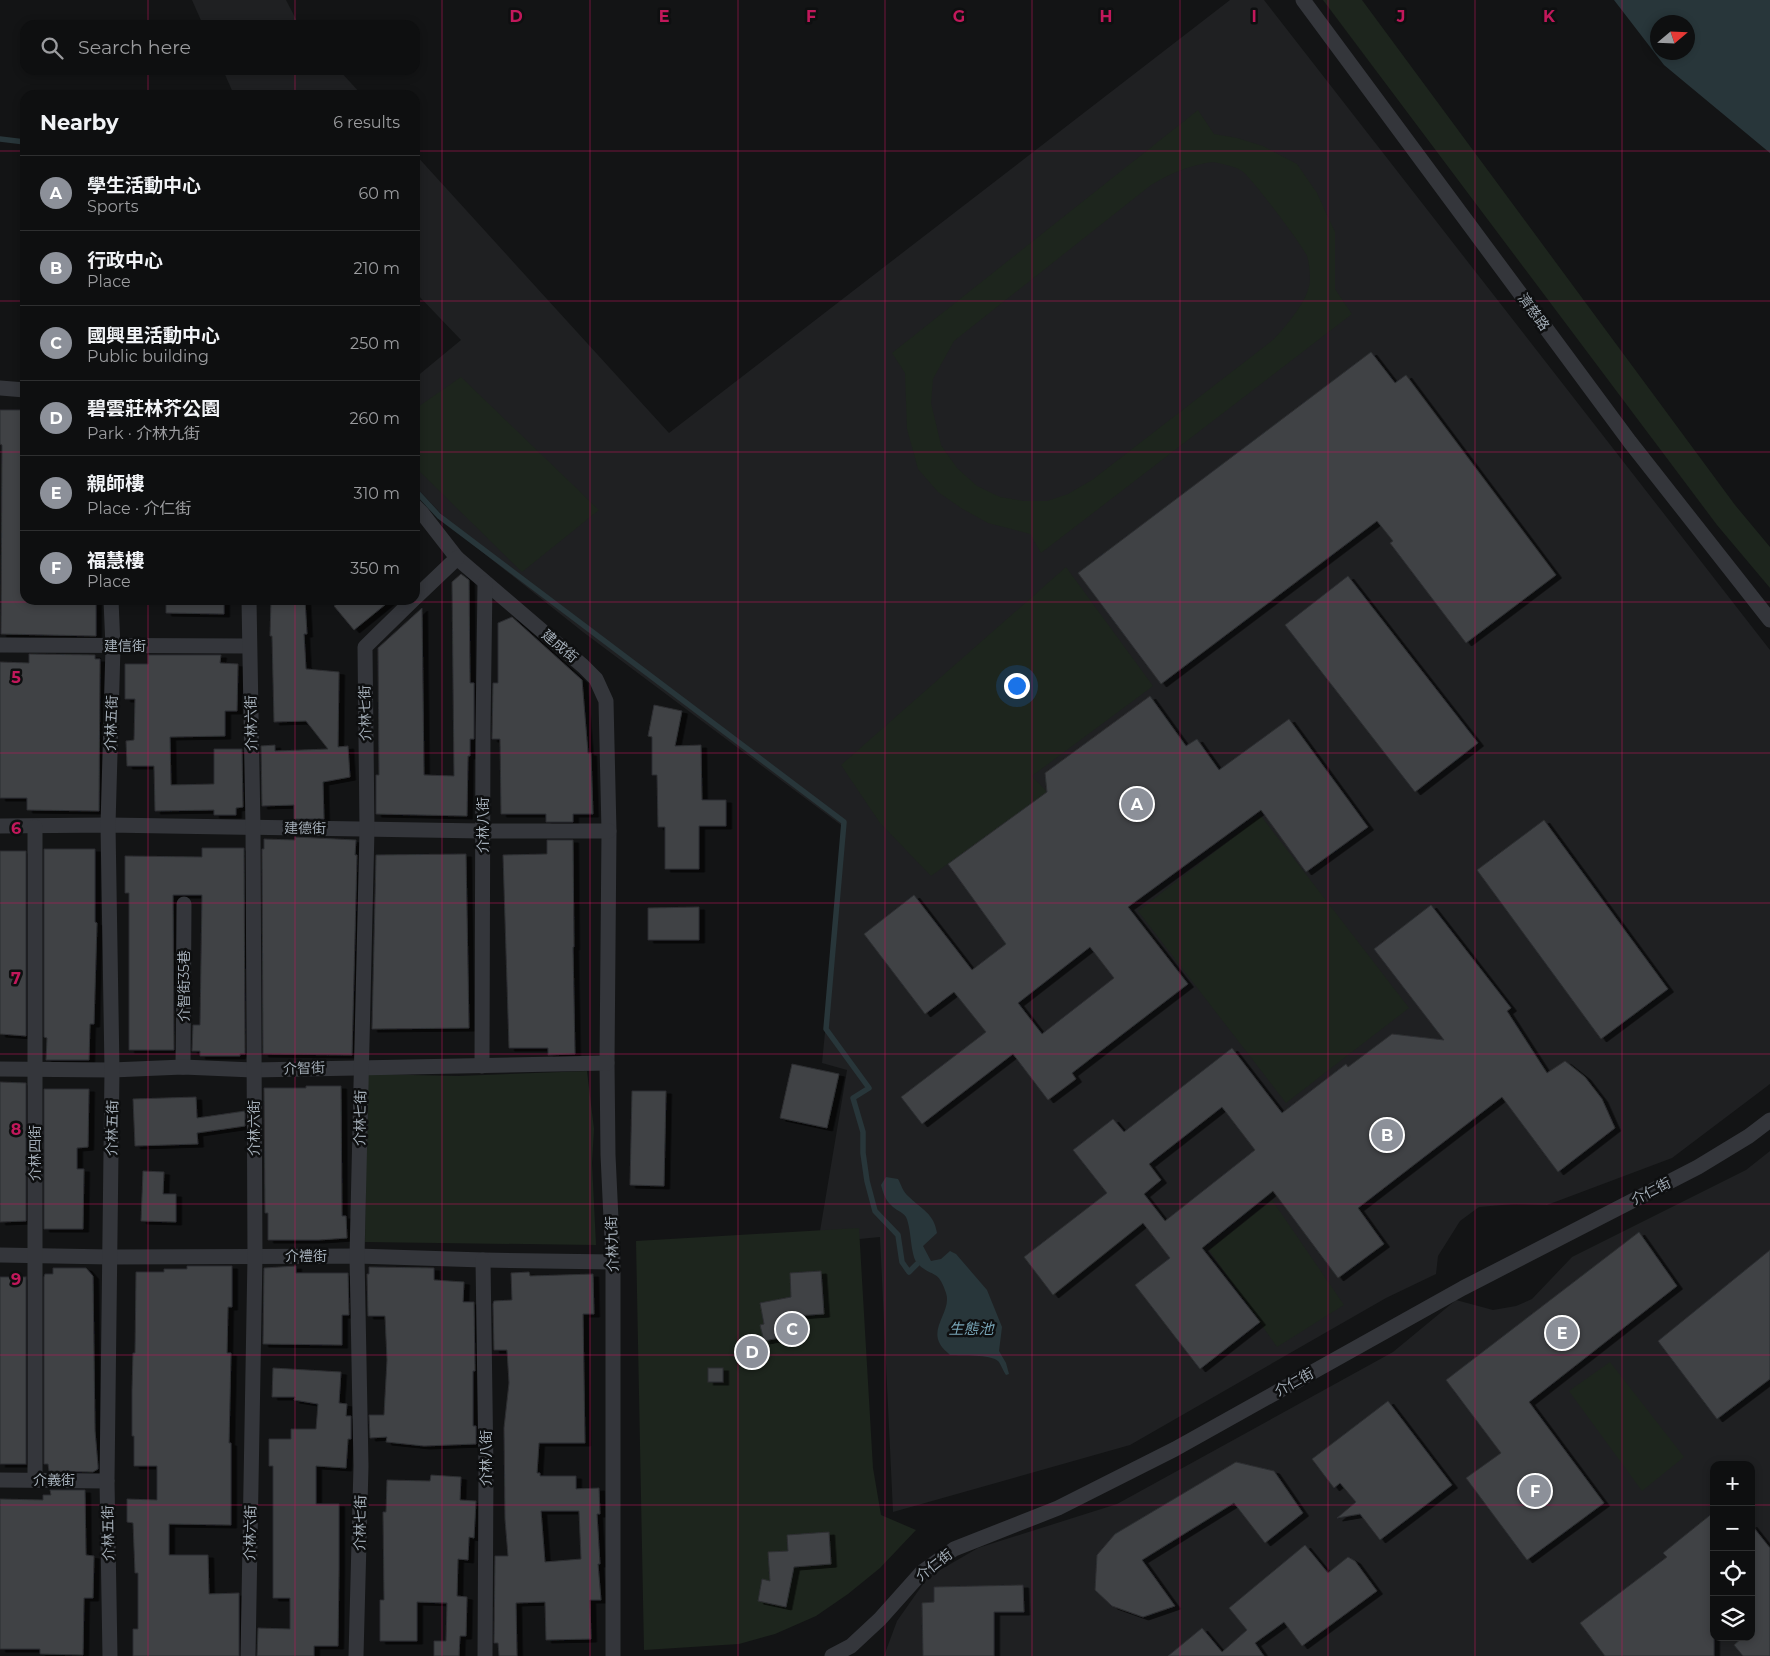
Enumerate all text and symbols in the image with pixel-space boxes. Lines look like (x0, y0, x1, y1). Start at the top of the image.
text: D (509, 7, 523, 26)
text: E (659, 7, 669, 26)
text: F (806, 7, 816, 26)
text: G (953, 7, 965, 26)
text: H (1100, 7, 1112, 26)
text: I (1251, 7, 1257, 26)
text: J (1396, 7, 1405, 26)
text: K (1543, 7, 1556, 26)
north arrow (1650, 15, 1695, 60)
search box (20, 20, 420, 75)
icon: search (38, 34, 66, 62)
text: Search here (78, 36, 191, 59)
text: Nearby (40, 110, 119, 135)
text: 6 results (333, 113, 400, 132)
text: 學生活動中心 (87, 174, 201, 197)
text: A (50, 184, 62, 203)
text: 60 m (358, 184, 400, 203)
text: Sports (87, 197, 139, 216)
text: 行政中心 (87, 249, 163, 272)
text: B (50, 259, 62, 278)
text: 210 m (353, 259, 400, 278)
text: Place (87, 272, 131, 291)
street label: 濟慈路 (1514, 290, 1554, 334)
text: 國興里活動中心 (87, 324, 220, 347)
text: C (50, 334, 62, 353)
text: 250 m (350, 334, 400, 353)
text: Public building (87, 347, 209, 366)
text: 碧雲莊林芥公園 (87, 397, 220, 420)
text: D (49, 409, 63, 428)
text: 260 m (349, 409, 400, 428)
text: Park · 介林九街 (87, 424, 200, 443)
text: 親師樓 (87, 472, 144, 495)
text: E (51, 484, 61, 503)
text: 310 m (353, 484, 400, 503)
text: Place · 介仁街 (87, 499, 191, 518)
text: 福慧樓 (87, 549, 144, 572)
text: F (51, 559, 61, 578)
text: 350 m (350, 559, 400, 578)
text: Place (87, 572, 131, 591)
street label: 建成街 (538, 626, 582, 666)
street label: 建信街 (104, 637, 146, 655)
text: 5 (11, 668, 21, 687)
your location (1004, 673, 1030, 699)
street label: 介林七街 (356, 685, 374, 741)
street label: 介林五街 (101, 695, 121, 751)
street label: 介林六街 (242, 695, 260, 751)
pin: A (1121, 785, 1153, 823)
street label: 介林八街 (474, 797, 492, 853)
text: 6 (11, 819, 21, 838)
street label: 建德街 (284, 819, 326, 837)
street label: 介智街35巷 (175, 950, 193, 1022)
text: 7 (11, 969, 21, 988)
street label: 介智街 (283, 1058, 325, 1078)
street label: 介林七街 (351, 1090, 369, 1146)
street label: 介林五街 (103, 1100, 121, 1156)
street label: 介林六街 (245, 1100, 263, 1156)
pin: B (1371, 1116, 1403, 1154)
text: 8 (11, 1120, 21, 1139)
street label: 介林四街 (26, 1125, 44, 1181)
street label: 介仁街 (1628, 1173, 1674, 1209)
street label: 介林九街 (602, 1216, 622, 1272)
street label: 介禮街 (285, 1247, 327, 1265)
text: 9 (11, 1270, 21, 1289)
pin: C (776, 1310, 808, 1348)
pin: E (1546, 1314, 1578, 1352)
water label: 生態池 (948, 1319, 995, 1338)
pin: D (736, 1333, 768, 1371)
street label: 介仁街 (1271, 1364, 1317, 1400)
street label: 介林八街 (477, 1430, 495, 1486)
map controls (1710, 1461, 1755, 1641)
button: + (1710, 1461, 1755, 1506)
street label: 介義街 (33, 1471, 75, 1489)
pin: F (1519, 1472, 1551, 1510)
street label: 介林七街 (351, 1495, 369, 1551)
street label: 介林五街 (99, 1505, 117, 1561)
street label: 介林六街 (241, 1505, 259, 1561)
button: − (1710, 1506, 1755, 1551)
street label: 介仁街 (912, 1545, 956, 1585)
button: locate (1710, 1551, 1755, 1596)
button: layers (1710, 1596, 1755, 1641)

